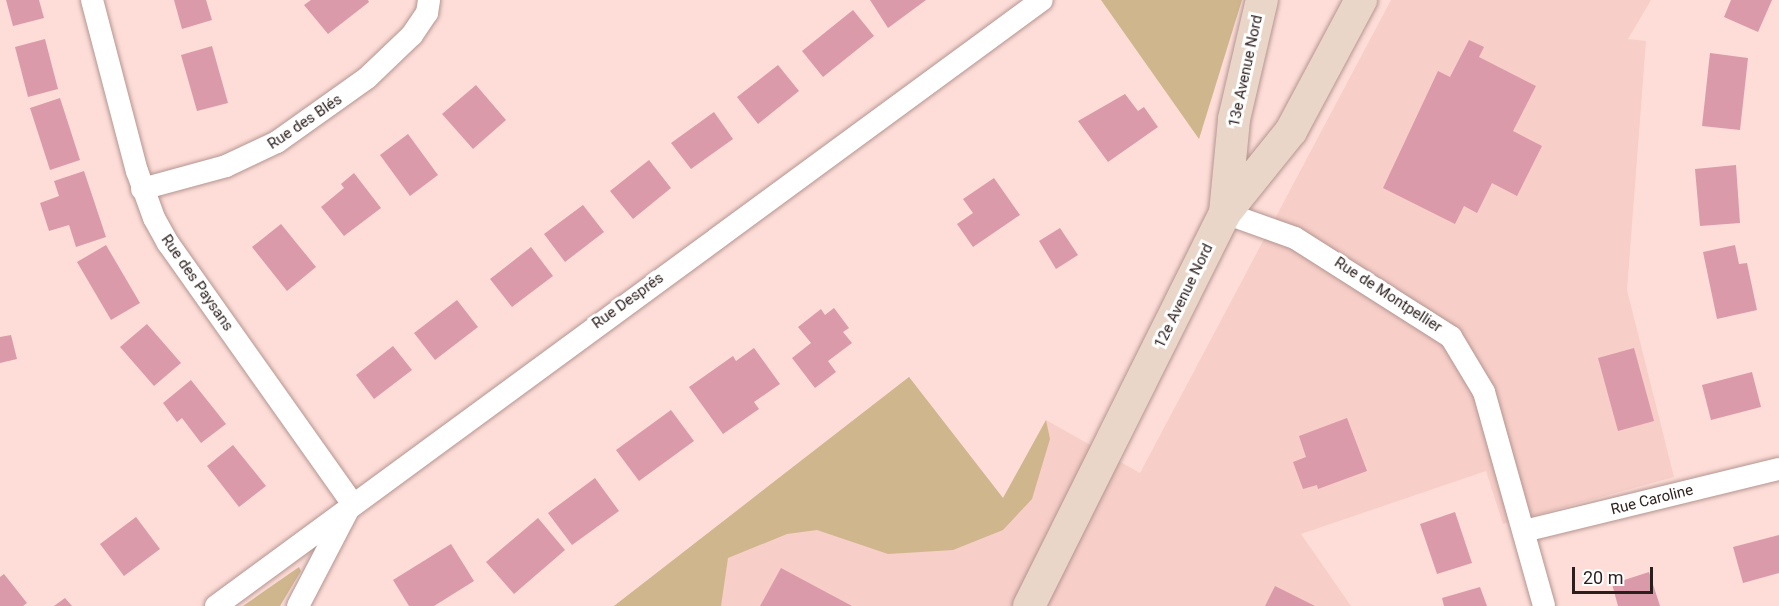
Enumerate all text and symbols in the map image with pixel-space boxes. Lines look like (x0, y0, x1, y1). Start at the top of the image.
street label: 13e Avenue Nord (1225, 13, 1267, 129)
street label: Rue des Blés (264, 91, 346, 153)
street label: Rue des Paysans (157, 231, 237, 335)
street label: 12e Avenue Nord (1151, 241, 1217, 351)
street label: Rue de Montpellier (1331, 254, 1445, 336)
street label: Rue Després (589, 269, 667, 333)
street label: Rue Caroline (1609, 481, 1695, 519)
scale bar (1575, 555, 1656, 593)
text: 20 m (1583, 567, 1623, 588)

